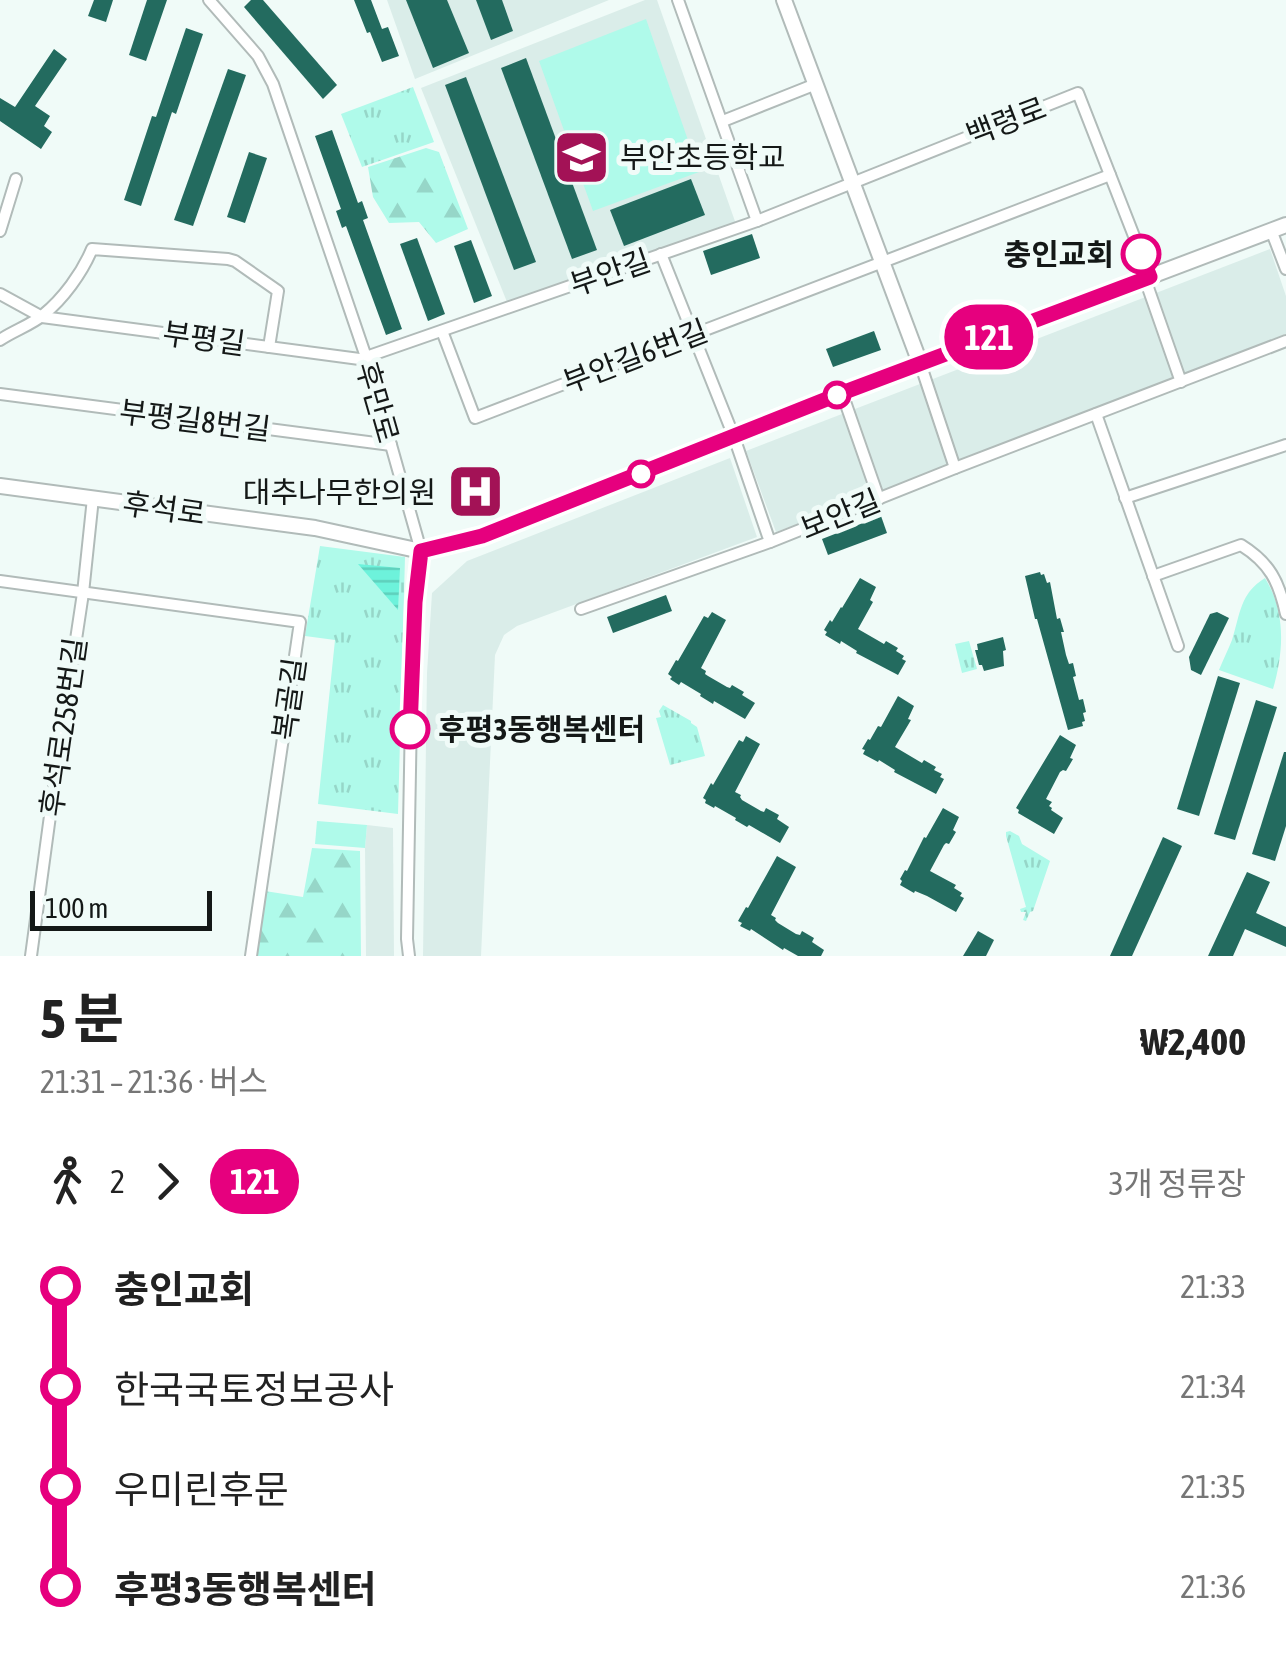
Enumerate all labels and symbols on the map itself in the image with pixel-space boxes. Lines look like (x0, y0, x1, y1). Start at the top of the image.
street label: 백령로 (961, 90, 1051, 152)
school or university icon: 부안초등학교 (551, 127, 611, 187)
place label: 부안초등학교 (620, 140, 786, 174)
marker: 충인교회 (1122, 235, 1160, 273)
place label: 충인교회 (1004, 237, 1114, 271)
street label: 부안길 (565, 242, 655, 302)
line badge: 121 (932, 304, 1046, 370)
street label: 부안길6번길 (558, 313, 712, 399)
street label: 부평길 (161, 315, 247, 361)
street label: 후만로 (350, 358, 406, 446)
unlabelled marker (824, 382, 850, 408)
street label: 부평길8번길 (117, 394, 273, 446)
unlabelled marker (628, 461, 654, 487)
hospital icon: 대추나무한의원 (445, 462, 505, 522)
place label: 대추나무한의원 (243, 475, 436, 509)
street label: 보안길 (795, 483, 885, 545)
street label: 후석로 (121, 485, 207, 531)
street label: 후석로258번길 (34, 635, 92, 819)
street label: 복골길 (266, 656, 312, 742)
marker: 후평3동행복센터 (391, 710, 429, 748)
place label: 후평3동행복센터 (438, 712, 645, 746)
scale bar (30, 886, 212, 930)

